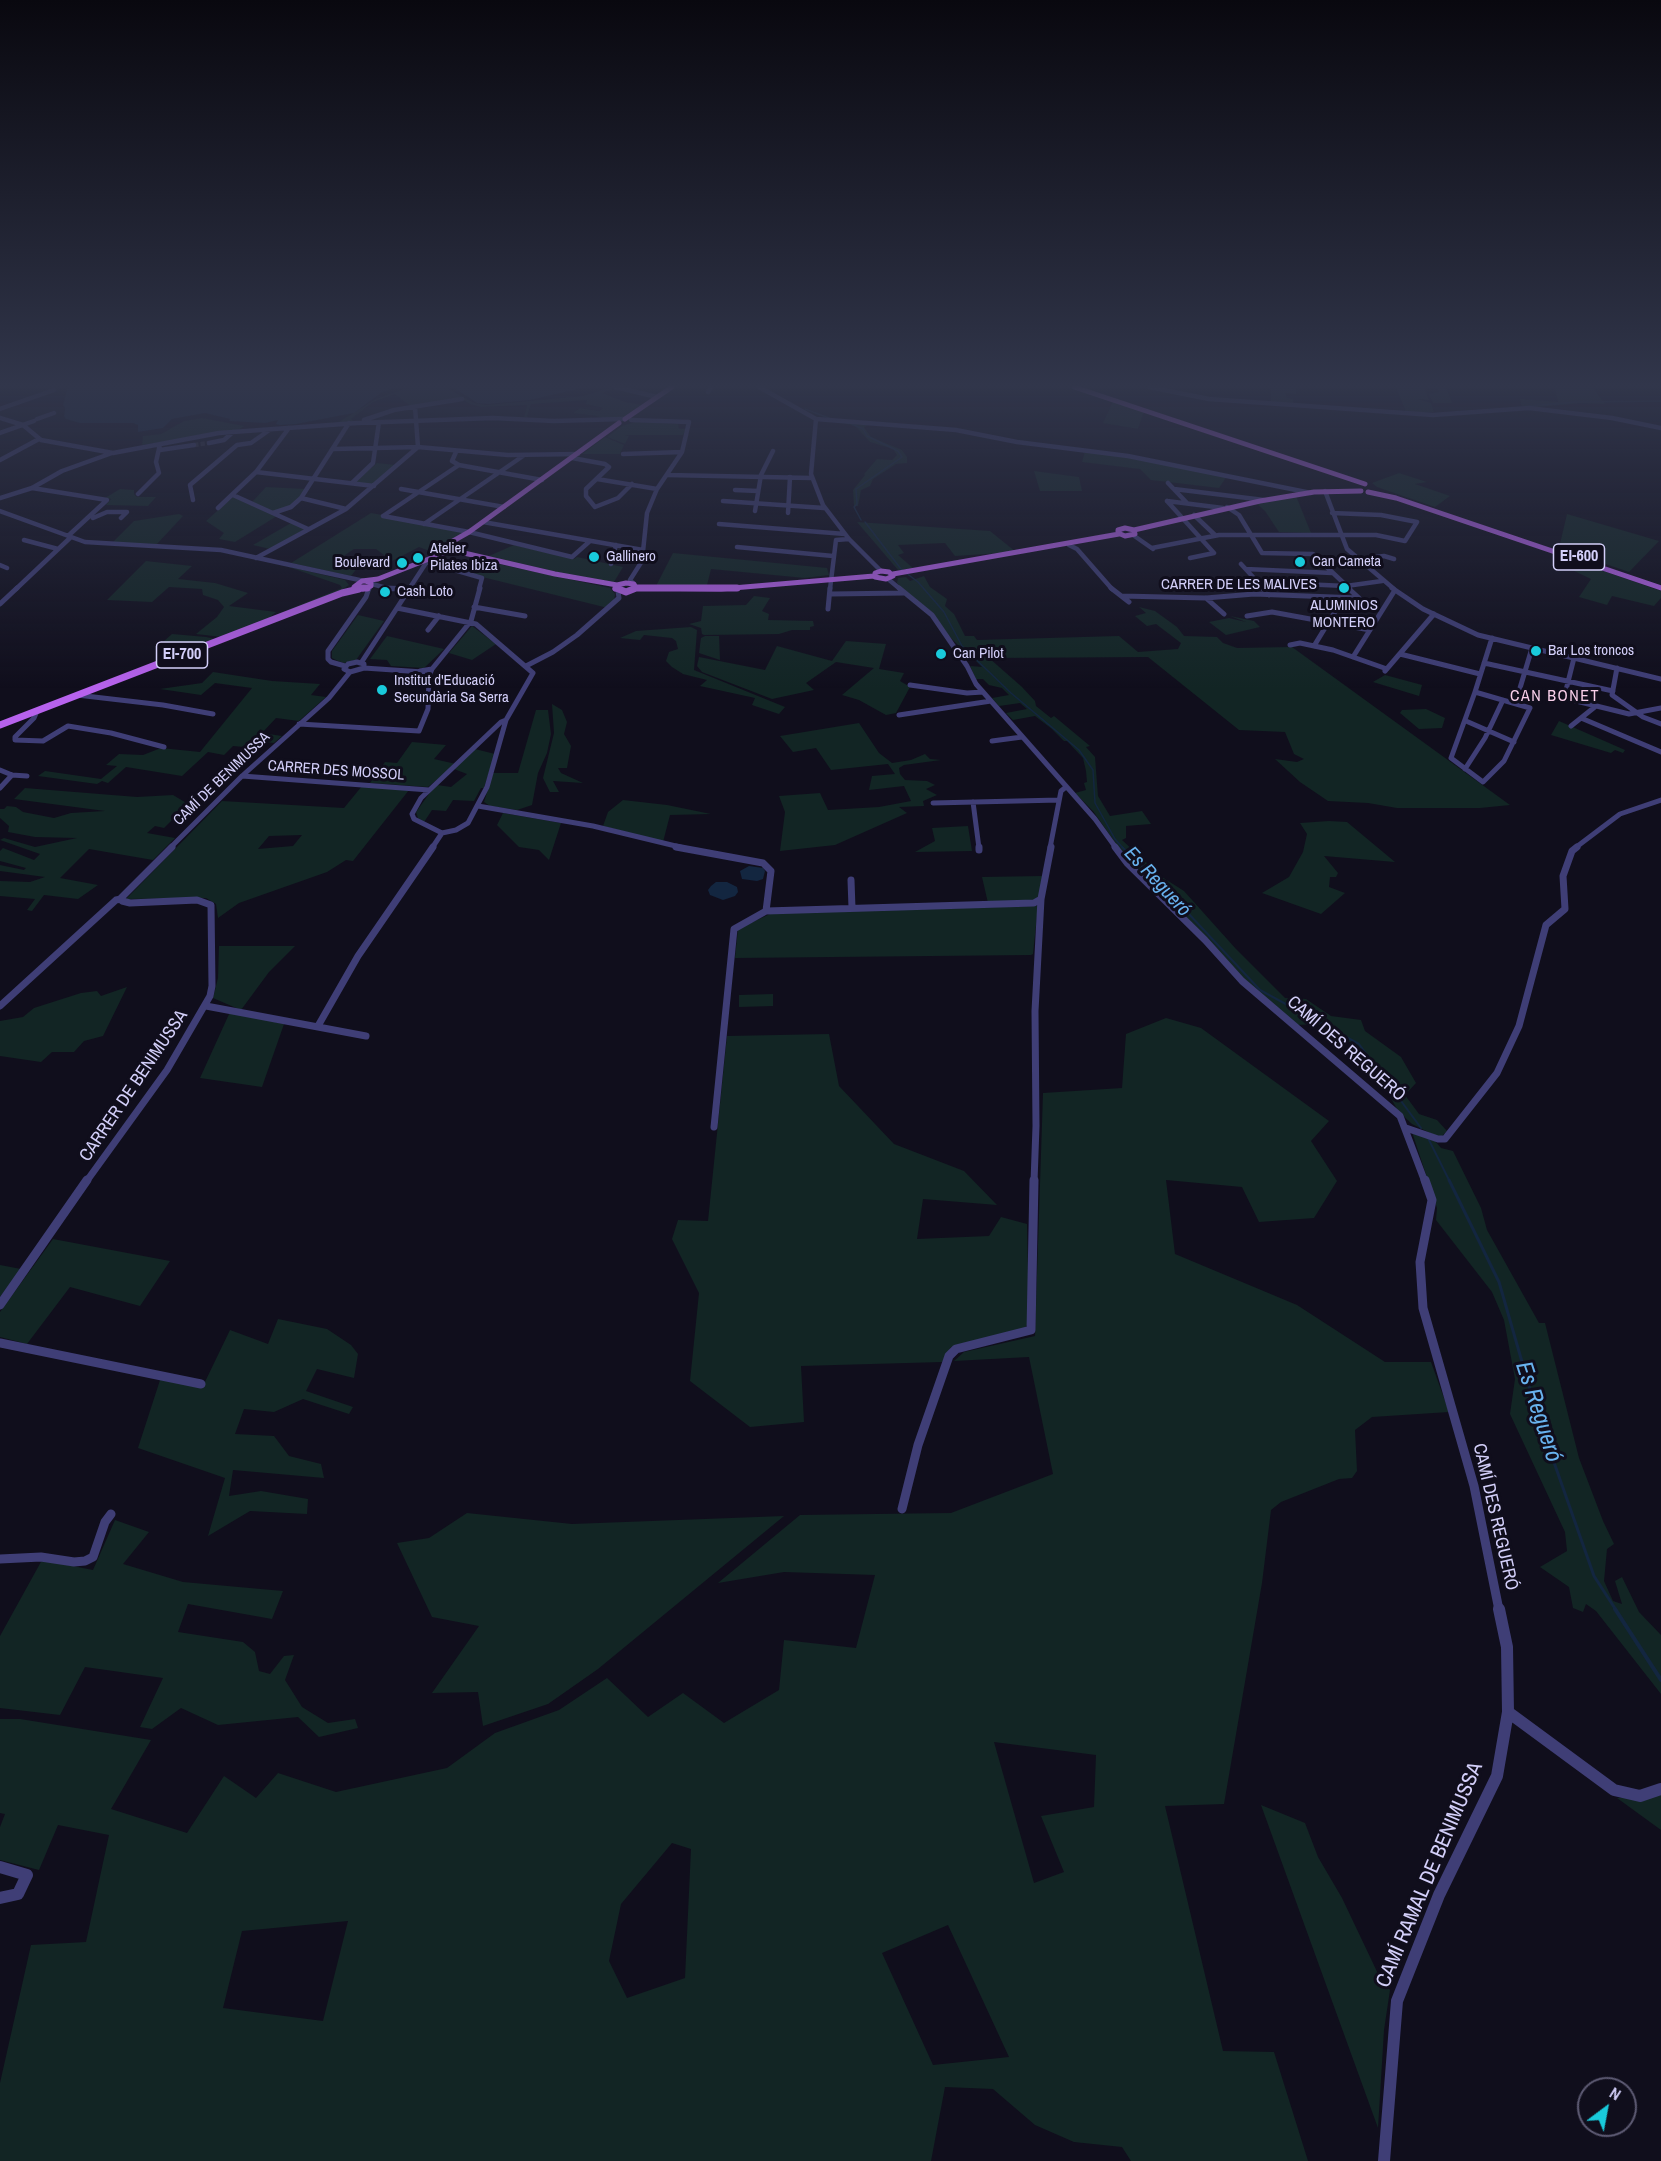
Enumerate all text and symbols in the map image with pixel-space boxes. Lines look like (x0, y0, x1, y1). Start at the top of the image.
place label: Atelier Pilates Ibiza (430, 540, 498, 575)
road number: EI-600 (1554, 544, 1604, 570)
place label: Gallinero (606, 548, 656, 566)
marker: Gallinero (587, 550, 601, 564)
marker: Atelier Pilates Ibiza (411, 551, 425, 565)
place label: Can Cameta (1312, 553, 1381, 571)
place label: Boulevard (335, 554, 390, 572)
marker: Can Cameta (1293, 555, 1307, 569)
marker: Boulevard (395, 556, 409, 570)
street label: CARRER DE LES MALIVES (1161, 576, 1317, 594)
marker: ALUMINIOS MONTERO (1337, 581, 1351, 595)
place label: Cash Loto (397, 583, 453, 601)
marker: Cash Loto (378, 585, 392, 599)
place label: ALUMINIOS MONTERO (1310, 597, 1378, 632)
road number: EI-700 (156, 642, 207, 668)
place label: Bar Los troncos (1548, 642, 1634, 660)
marker: Bar Los troncos (1529, 644, 1543, 658)
place label: Can Pilot (953, 645, 1004, 663)
marker: Can Pilot (934, 647, 948, 661)
place label: Institut d'Educació Secundària Sa Serra (394, 672, 509, 707)
marker: Institut d'Educació Secundària Sa Serra (375, 683, 389, 697)
district label: CAN BONET (1510, 687, 1600, 707)
street label: CAMÍ DE BENIMUSSA (170, 728, 274, 830)
street label: CARRER DES MOSSOL (267, 757, 405, 785)
water label: Es Regueró (1119, 842, 1195, 922)
street label: CAMÍ DES REGUERÓ (1282, 992, 1410, 1106)
street label: CARRER DE BENIMUSSA (75, 1006, 193, 1166)
water label: Es Regueró (1508, 1358, 1568, 1466)
street label: CAMÍ DES REGUERÓ (1468, 1441, 1522, 1593)
street label: CAMÍ RAMAL DE BENIMUSSA (1371, 1759, 1489, 1991)
north arrow (1577, 2077, 1637, 2137)
text: N (1606, 2082, 1625, 2105)

